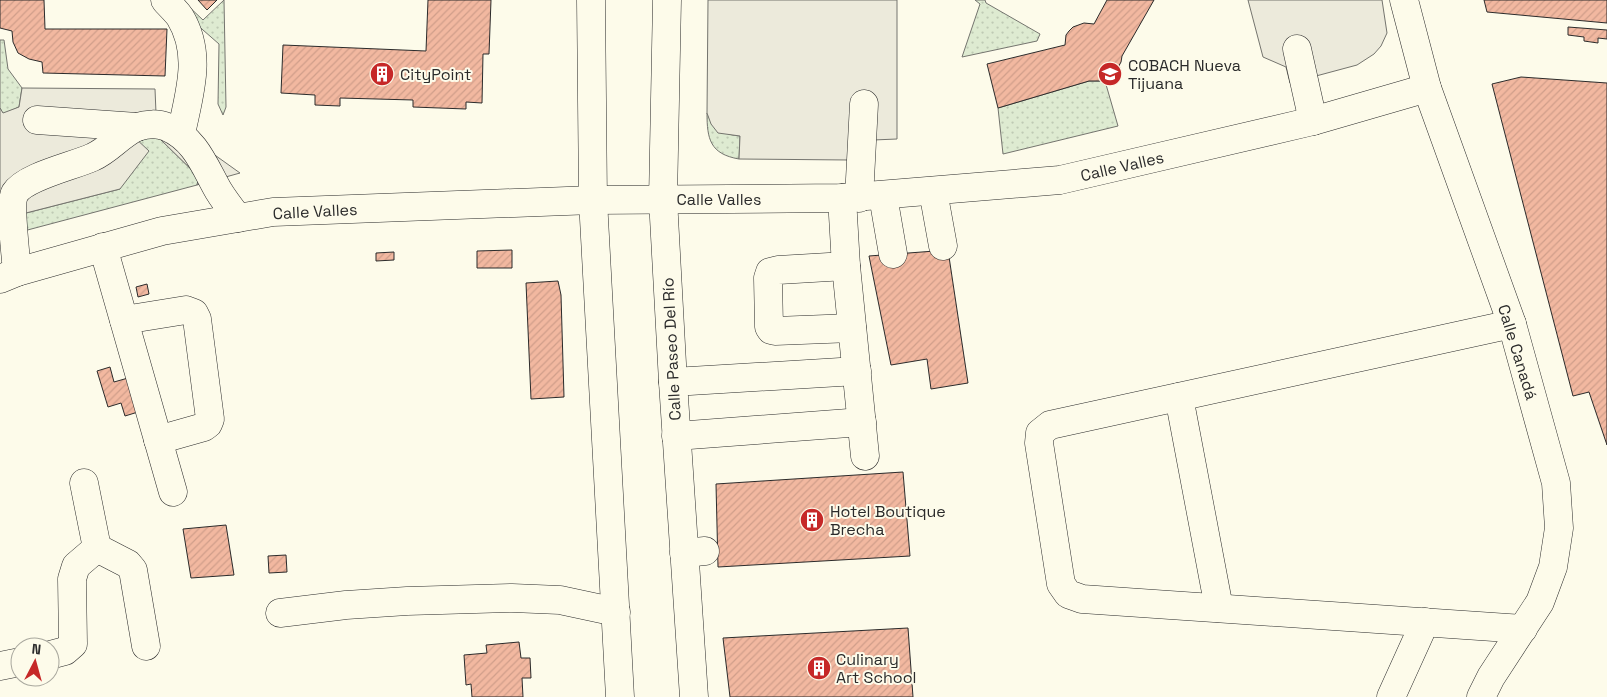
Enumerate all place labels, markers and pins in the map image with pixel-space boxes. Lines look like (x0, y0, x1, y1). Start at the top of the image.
place label: COBACH Nueva Tijuana (1128, 55, 1241, 94)
building icon: CityPoint (369, 61, 395, 87)
school or university icon: COBACH Nueva Tijuana (1097, 61, 1123, 87)
place label: CityPoint (400, 64, 471, 85)
place label: Hotel Boutique Brecha (830, 501, 946, 540)
building icon: Hotel Boutique Brecha (799, 507, 825, 533)
place label: Culinary Art School (836, 649, 916, 688)
building icon: Culinary Art School (806, 655, 832, 681)

